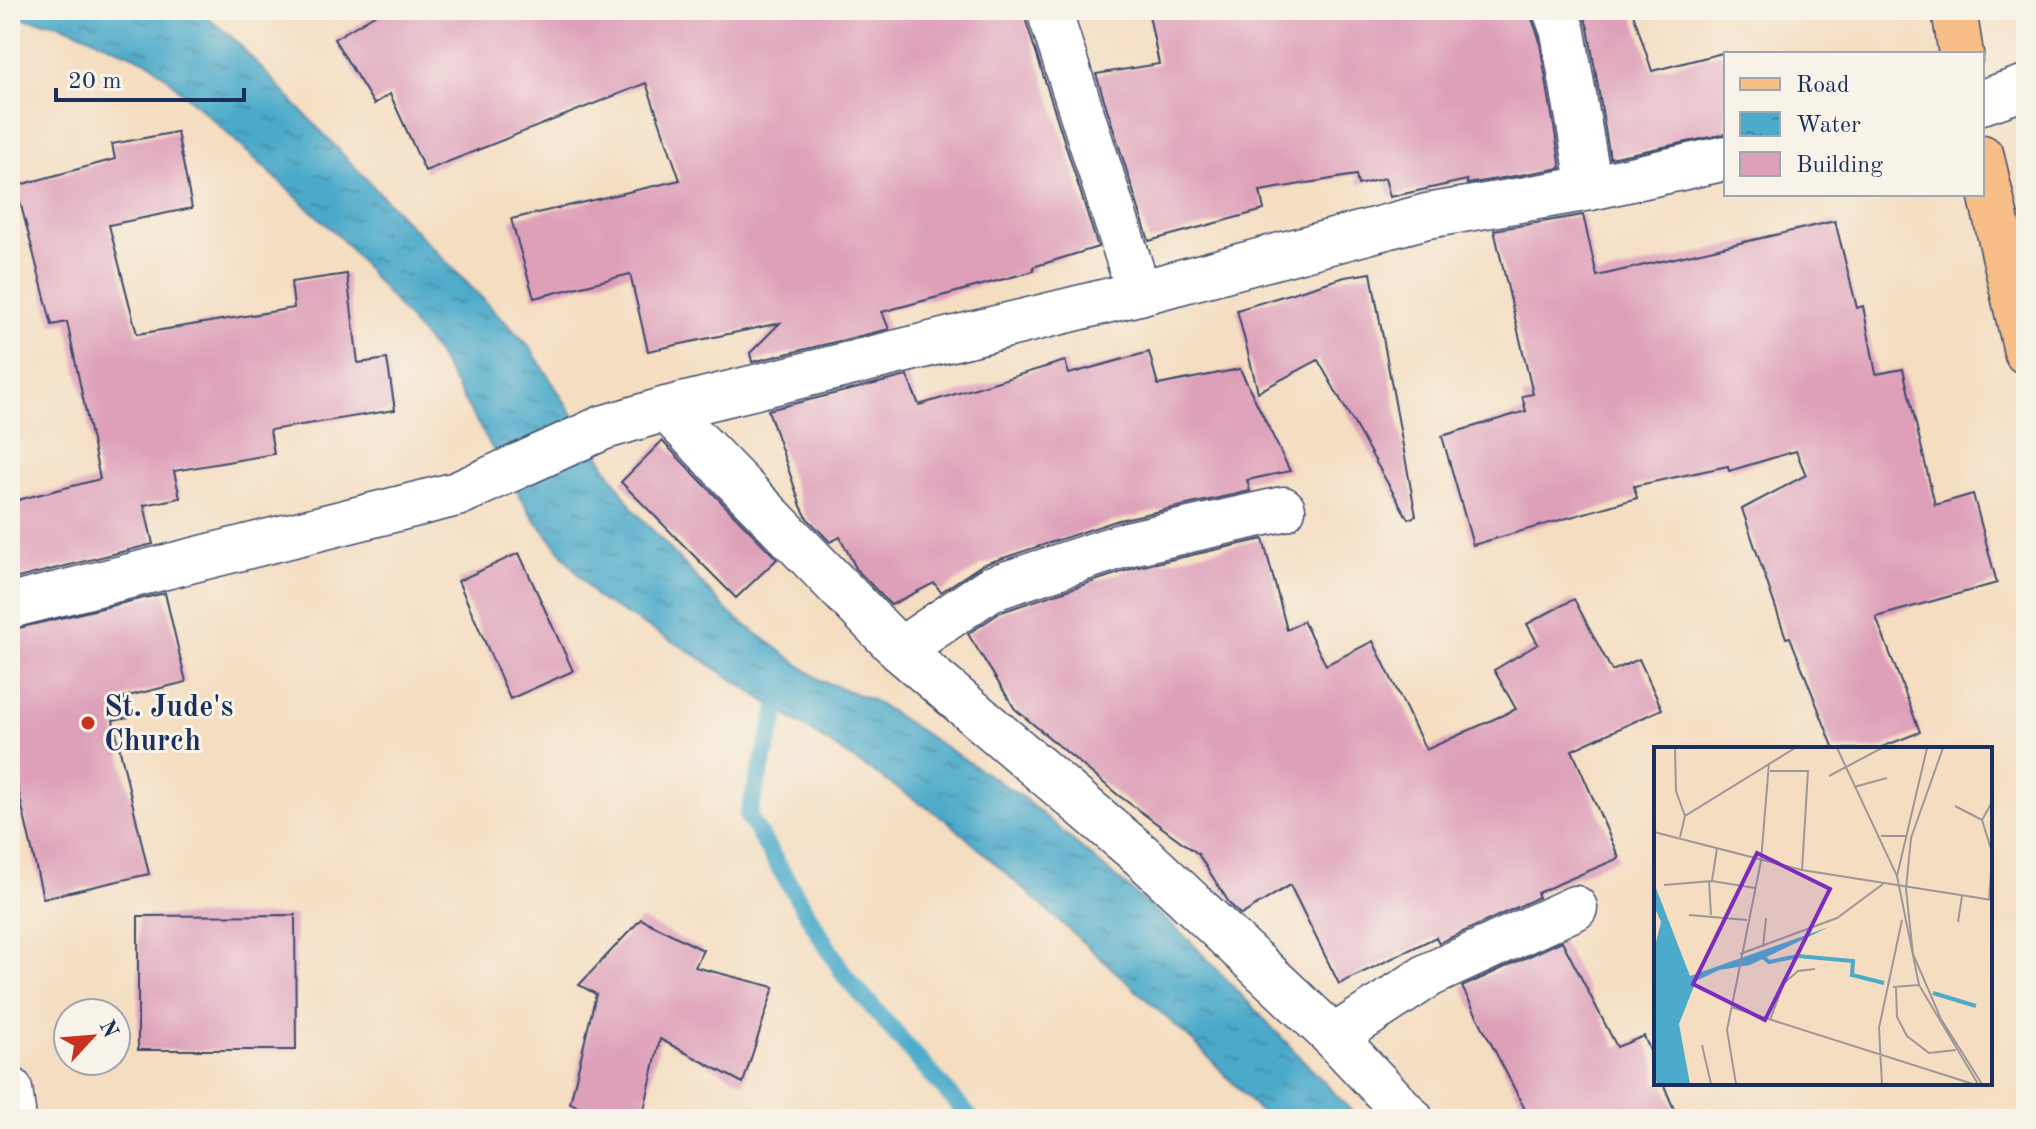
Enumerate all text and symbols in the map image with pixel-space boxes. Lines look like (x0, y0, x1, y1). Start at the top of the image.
scale bar (56, 52, 244, 102)
legend (1724, 52, 1984, 196)
text: 20 m (68, 70, 122, 94)
text: Road (1796, 74, 1849, 98)
text: Water (1796, 114, 1861, 138)
text: Building (1796, 154, 1883, 178)
place label: St. Jude's Church (104, 693, 233, 757)
marker: St. Jude's Church (79, 714, 97, 732)
inset map (1654, 747, 1992, 1085)
north arrow (52, 997, 132, 1077)
text: N (95, 1017, 122, 1042)

